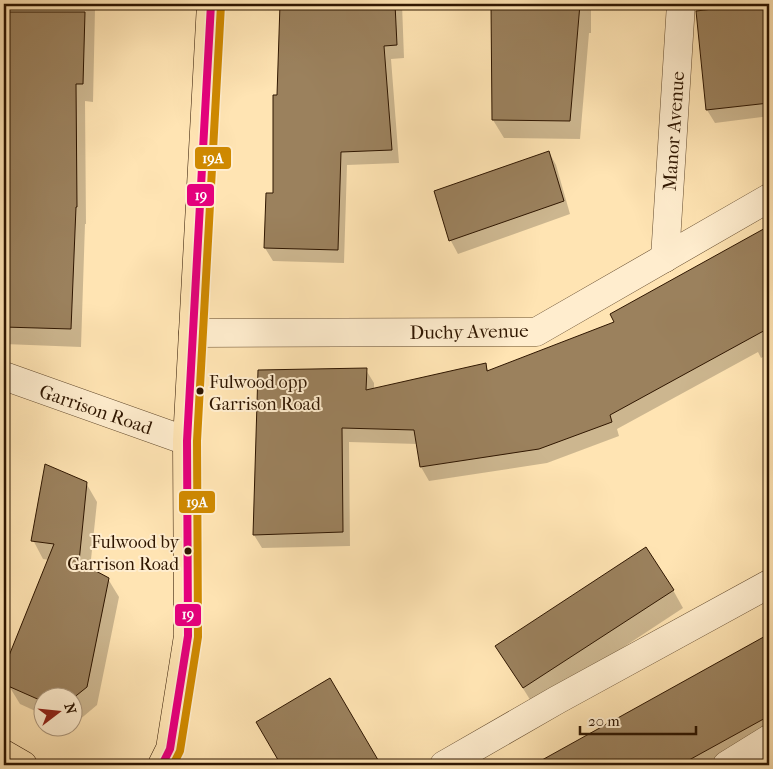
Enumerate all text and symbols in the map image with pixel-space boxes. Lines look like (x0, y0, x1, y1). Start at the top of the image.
street label: Manor Avenue (659, 70, 689, 192)
line badge: 19A (194, 146, 232, 170)
text: 19A (202, 150, 225, 167)
line badge: 19 (186, 183, 215, 207)
text: 19 (195, 187, 207, 204)
street label: Duchy Avenue (409, 320, 529, 344)
place label: Fulwood opp Garrison Road (209, 372, 321, 415)
street label: Garrison Road (36, 380, 156, 440)
marker: Fulwood opp Garrison Road (195, 386, 205, 396)
line badge: 19A (178, 490, 216, 514)
text: 19A (186, 494, 209, 511)
place label: Fulwood by Garrison Road (67, 532, 180, 575)
marker: Fulwood by Garrison Road (183, 546, 193, 556)
line badge: 19 (174, 603, 202, 627)
text: 19 (182, 606, 194, 623)
north arrow (32, 686, 82, 736)
text: N (60, 701, 80, 716)
scale bar (580, 704, 697, 736)
text: 20 m (588, 712, 620, 730)

